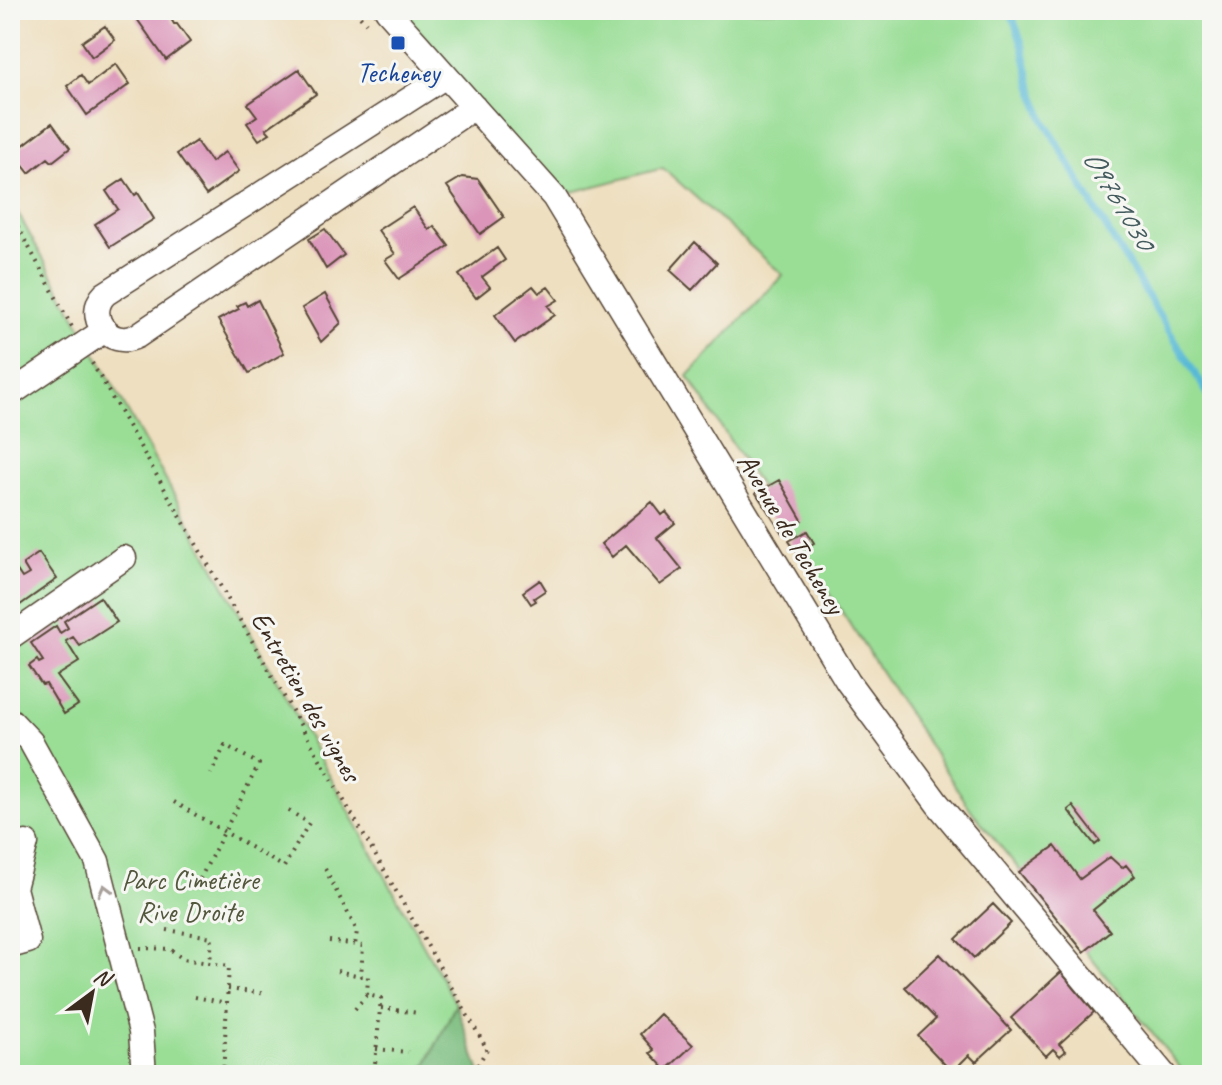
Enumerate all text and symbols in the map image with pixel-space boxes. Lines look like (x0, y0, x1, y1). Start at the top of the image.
marker: Techeney (389, 34, 407, 52)
place label: Techeney (357, 55, 442, 90)
water label: O9761030 (1075, 142, 1166, 260)
street label: Avenue de Techeney (730, 447, 855, 622)
street label: Entretien des vignes (244, 605, 371, 790)
park label: Parc Cimetière Rive Droite (121, 862, 261, 929)
one-way arrow (98, 883, 115, 897)
north arrow (52, 953, 132, 1033)
text: N (89, 961, 118, 994)

